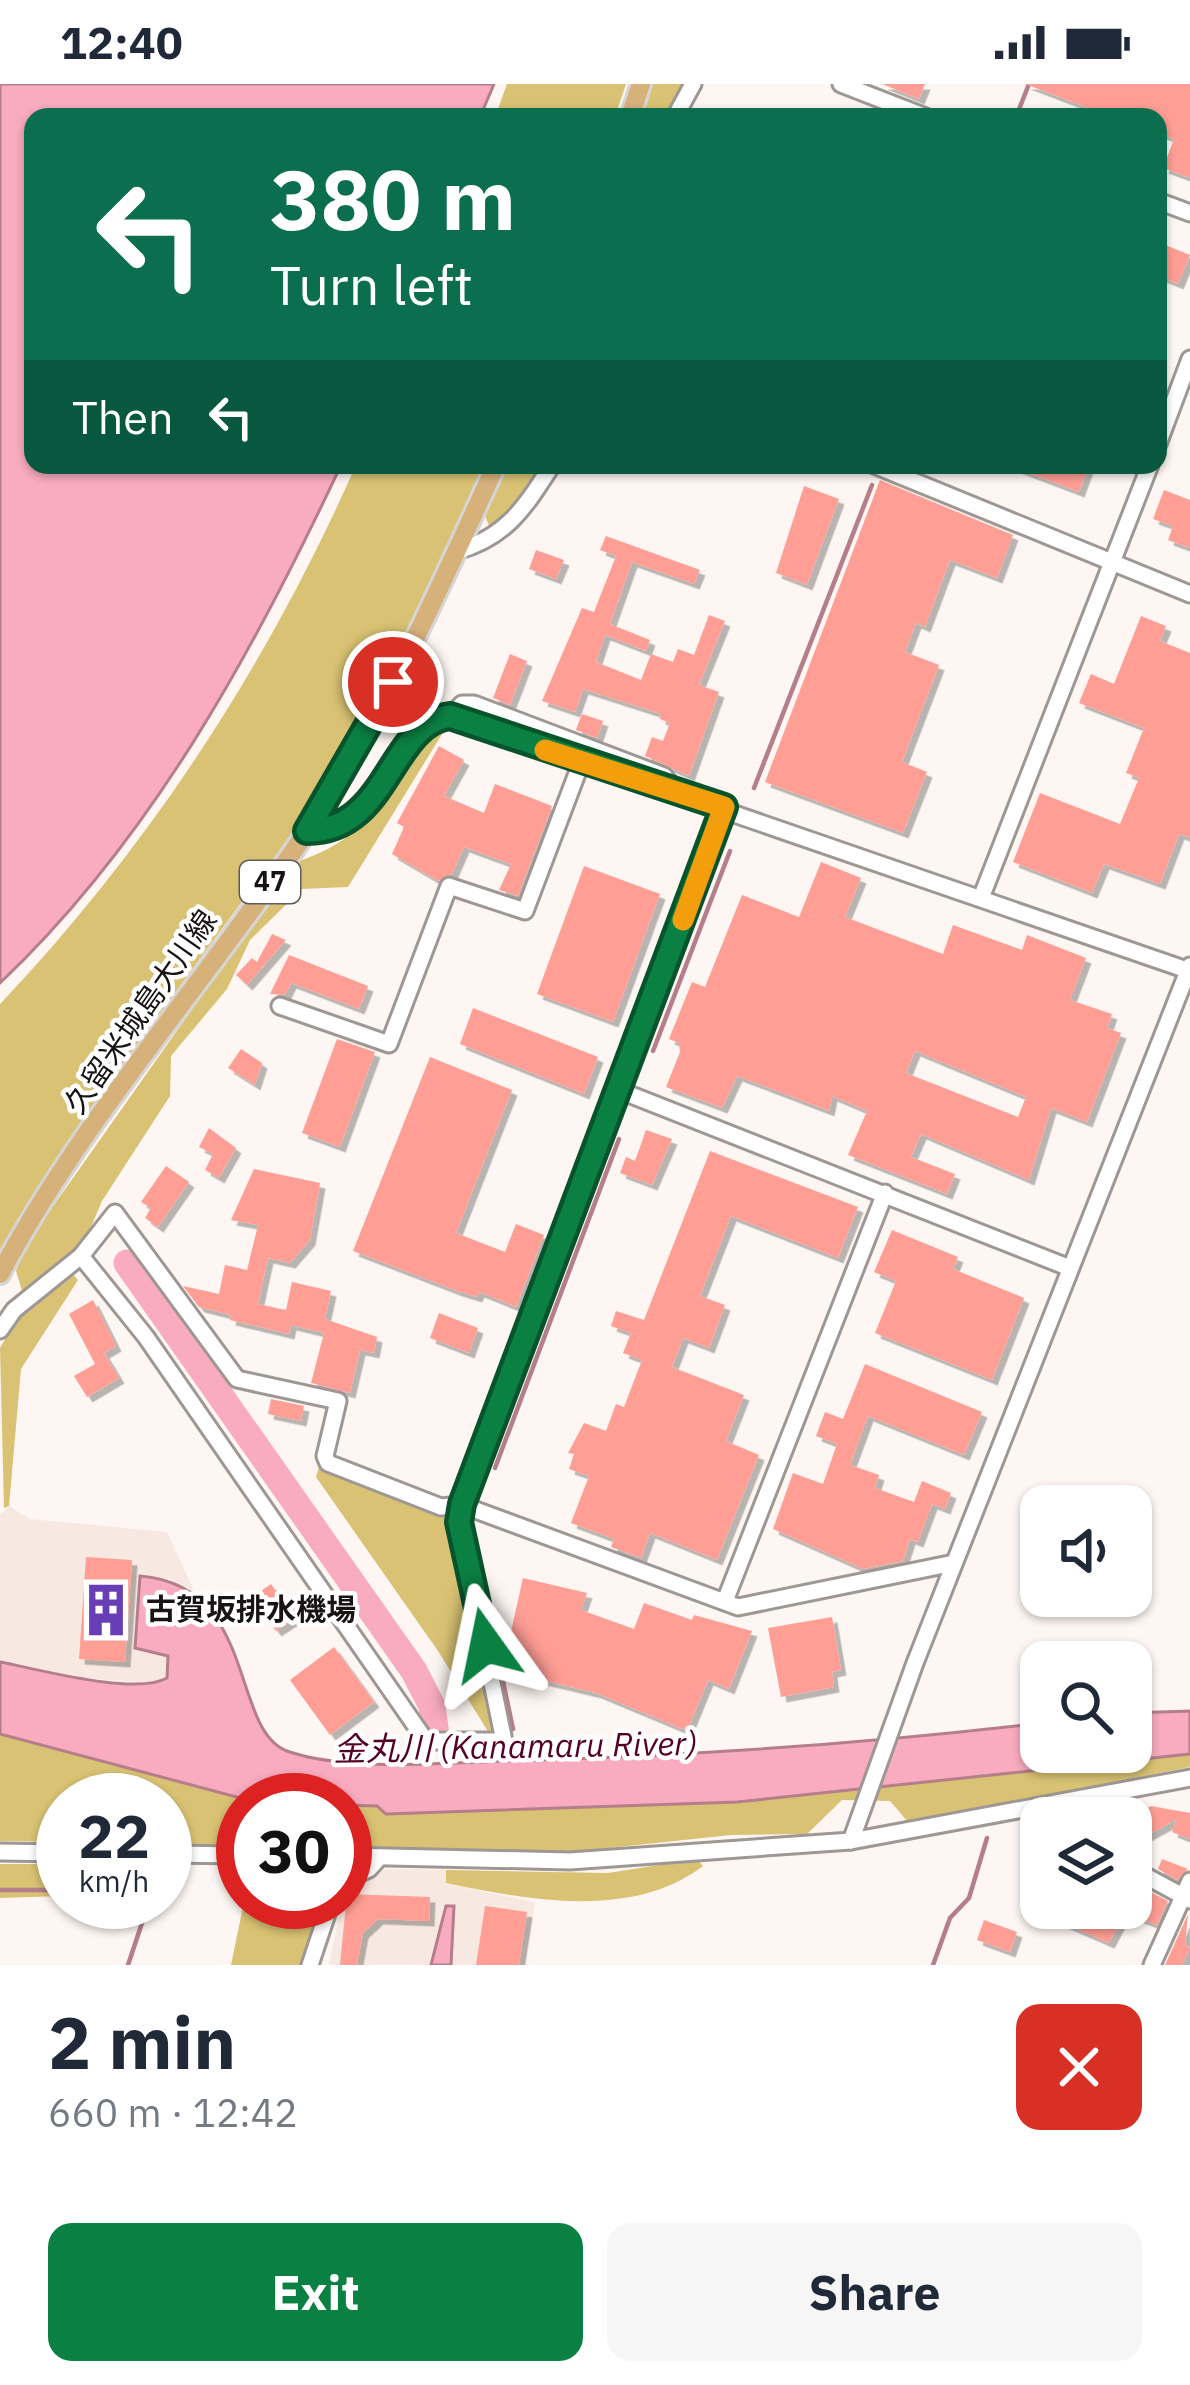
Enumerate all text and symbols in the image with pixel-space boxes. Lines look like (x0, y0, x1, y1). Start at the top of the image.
text: 12:40 (60, 13, 183, 71)
text: 380 m (270, 144, 516, 253)
icon: left (72, 156, 228, 312)
text: Turn left (270, 250, 473, 320)
icon: left (198, 384, 264, 450)
text: Then (72, 388, 174, 446)
pin (342, 631, 444, 733)
icon: arrive (360, 649, 426, 715)
road number: 47 (240, 861, 300, 903)
street label: 久留米城島大川線 (55, 902, 225, 1121)
map controls (1020, 1485, 1152, 1929)
button: sound (1020, 1485, 1152, 1617)
building icon: 古賀坂排水機場 (77, 1581, 135, 1639)
position arrow (423, 1582, 549, 1708)
place label: 古賀坂排水機場 (146, 1589, 356, 1628)
button: search (1020, 1641, 1152, 1773)
water label: 金丸川 (Kanamaru River) (333, 1721, 697, 1770)
speed limit sign: 30 (216, 1773, 372, 1929)
text: 22 (78, 1796, 150, 1875)
button: layers (1020, 1797, 1152, 1929)
text: km/h (79, 1861, 149, 1900)
text: 2 min (48, 1995, 236, 2089)
button: close (1016, 2004, 1142, 2130)
text: 660 m · 12:42 (48, 2087, 298, 2138)
button: Exit (48, 2223, 583, 2361)
button: Share (607, 2223, 1142, 2361)

